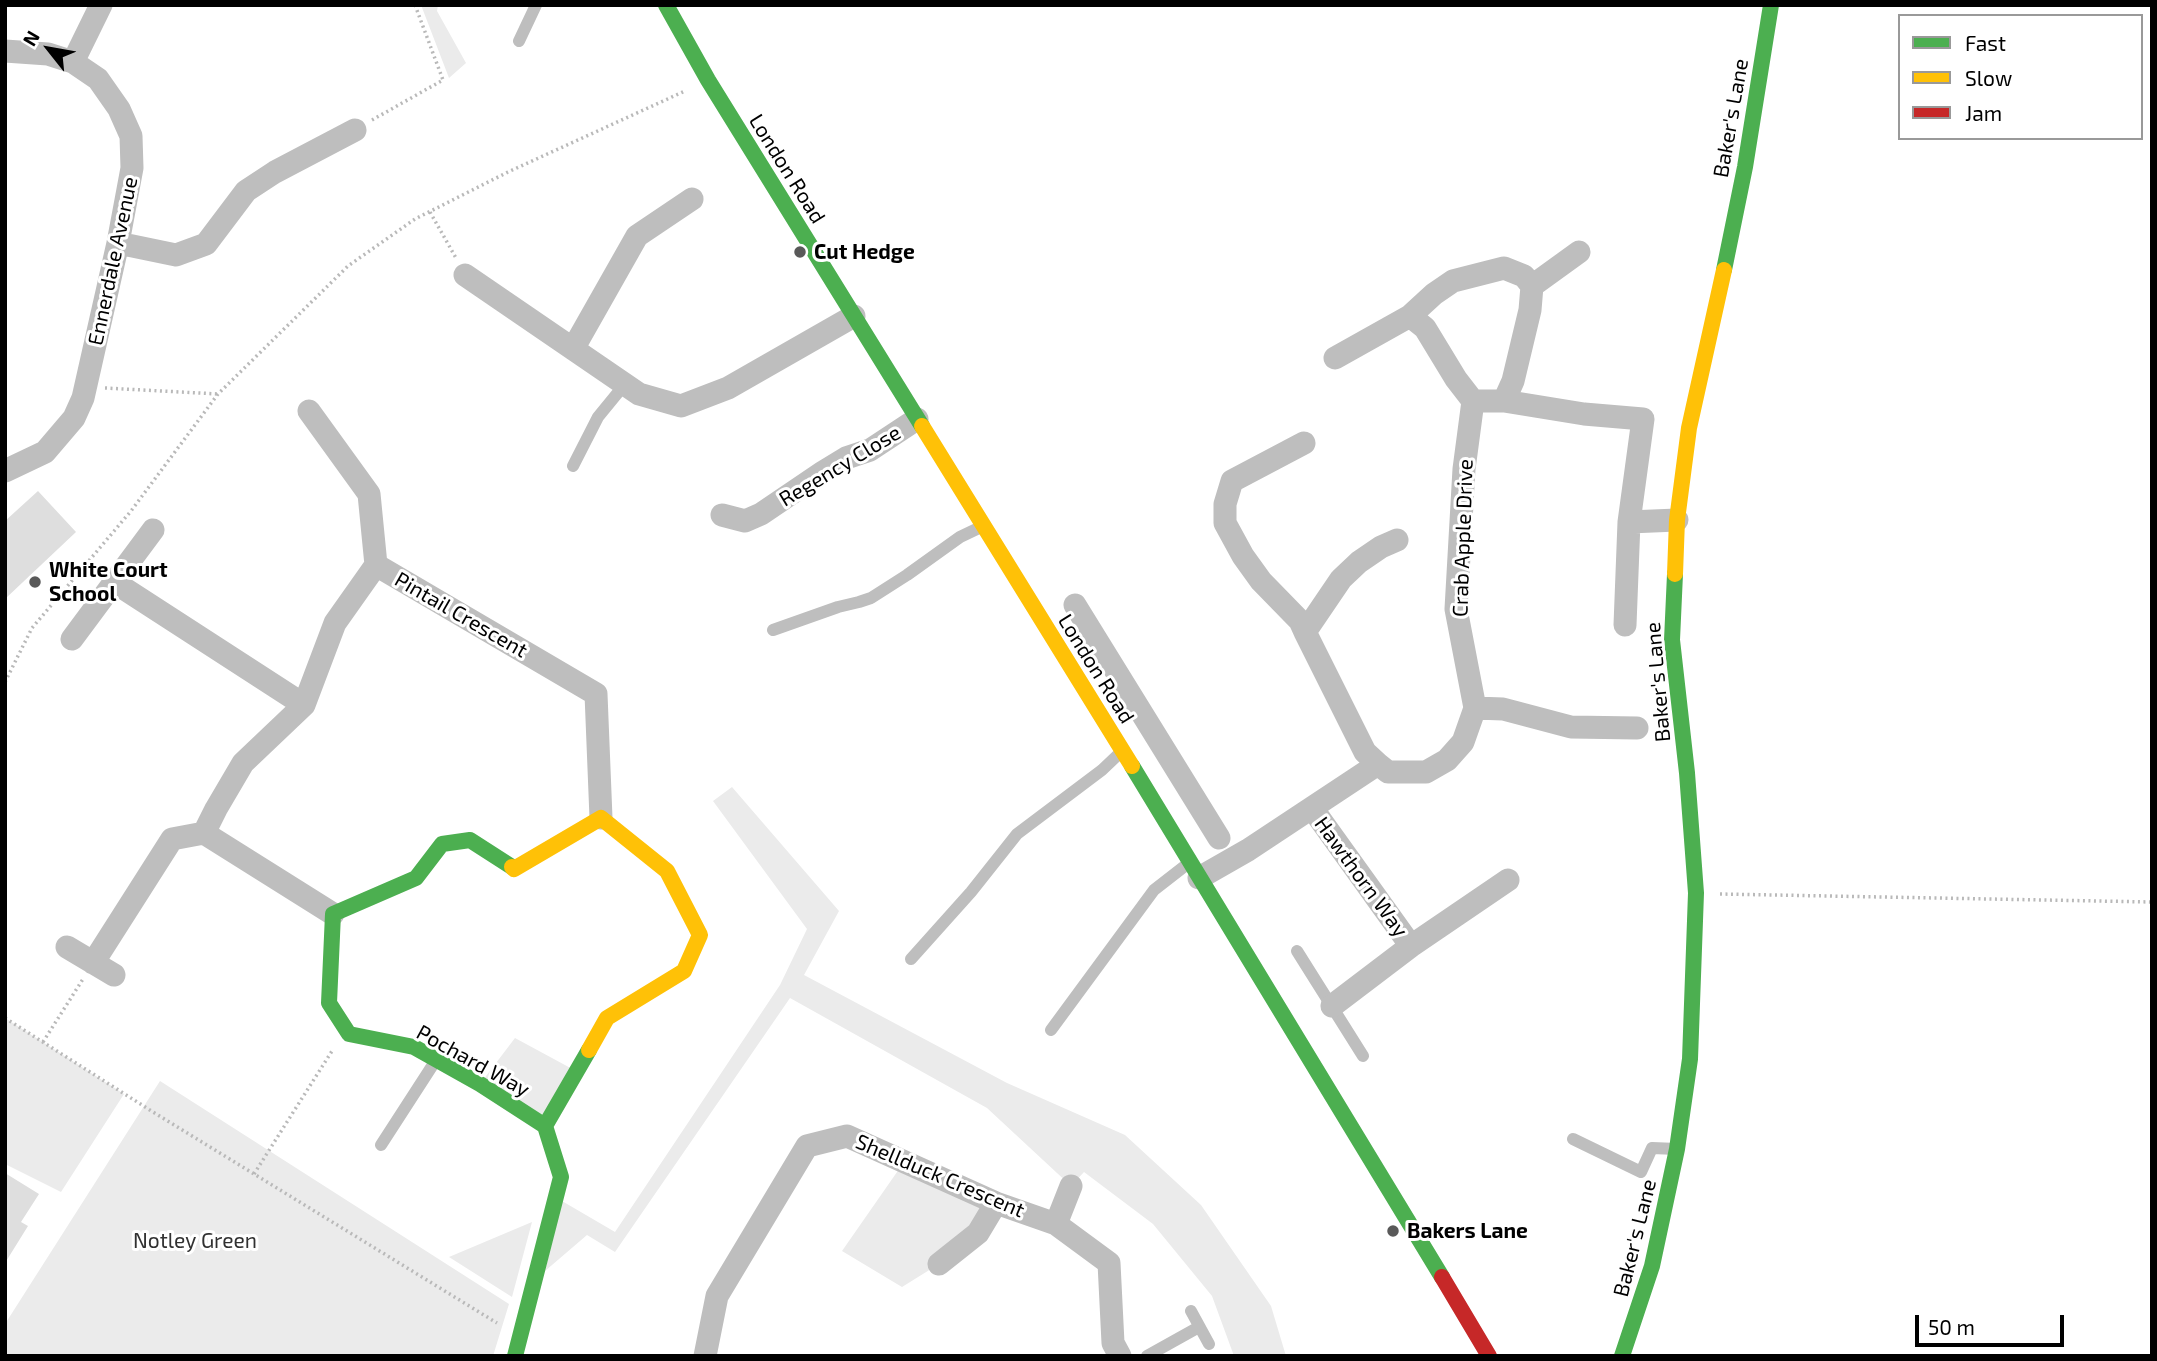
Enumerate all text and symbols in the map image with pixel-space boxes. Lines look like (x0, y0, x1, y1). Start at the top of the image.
north arrow (14, 14, 84, 84)
legend (1898, 14, 2143, 140)
text: N (17, 26, 44, 50)
text: Fast (1965, 30, 2006, 55)
street label: Baker's Lane (1708, 57, 1754, 179)
text: Slow (1965, 65, 2012, 90)
text: Jam (1965, 100, 2002, 125)
street label: London Road (743, 110, 831, 228)
street label: Ennerdale Avenue (83, 174, 143, 348)
place label: Cut Hedge (814, 239, 915, 265)
marker: Cut Hedge (792, 244, 808, 260)
street label: Regency Close (775, 420, 905, 512)
street label: Crab Apple Drive (1448, 459, 1478, 617)
place label: White Court School (49, 557, 168, 607)
street label: Pintail Crescent (390, 567, 532, 663)
marker: White Court School (27, 574, 43, 590)
street label: London Road (1052, 610, 1140, 728)
street label: Baker's Lane (1640, 621, 1676, 743)
street label: Hawthorn Way (1309, 812, 1413, 942)
street label: Pochard Way (412, 1020, 534, 1102)
street label: Shellduck Crescent (852, 1129, 1028, 1223)
street label: Baker's Lane (1608, 1177, 1662, 1299)
place label: Bakers Lane (1407, 1218, 1528, 1244)
marker: Bakers Lane (1385, 1223, 1401, 1239)
park label: Notley Green (133, 1228, 257, 1254)
scale bar (1919, 1302, 2068, 1346)
text: 50 m (1928, 1314, 1975, 1339)

